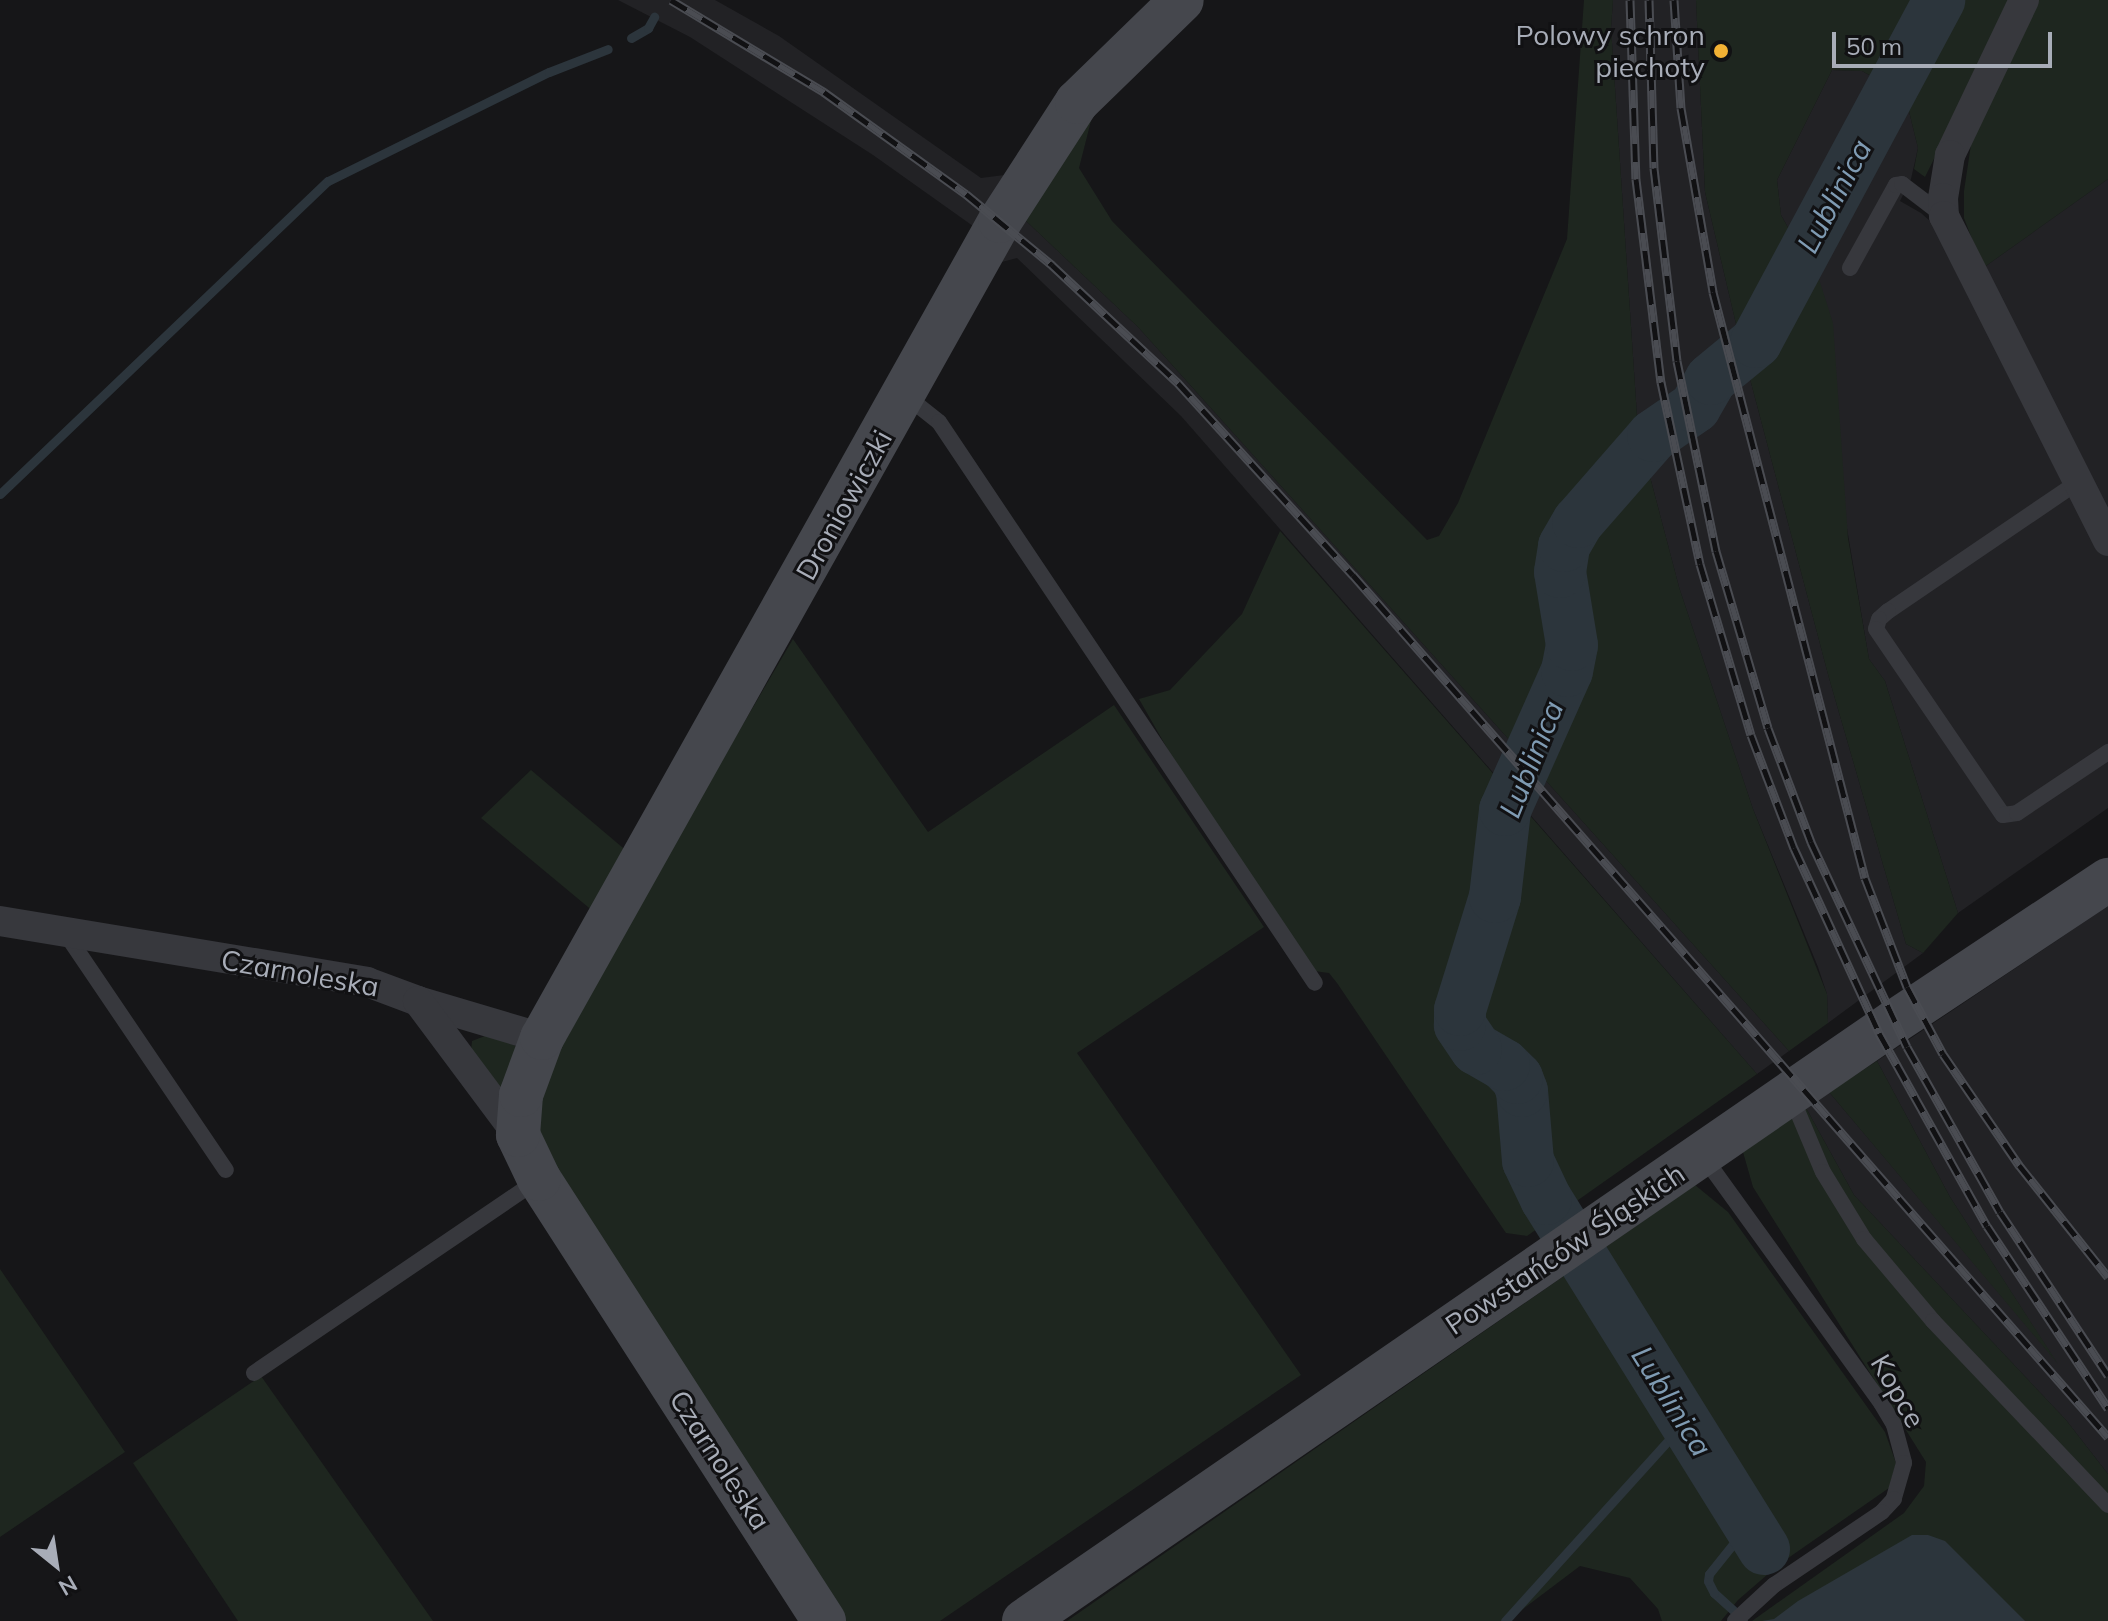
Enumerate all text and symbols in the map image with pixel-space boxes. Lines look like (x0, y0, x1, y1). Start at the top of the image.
scale bar (1836, 16, 2056, 66)
place label: Polowy schron piechoty (1516, 18, 1705, 84)
text: 50 m (1846, 31, 1902, 61)
marker: Polowy schron piechoty (1712, 42, 1730, 60)
water label: Lublinica (1789, 133, 1879, 259)
street label: Droniowiczki (789, 424, 899, 586)
water label: Lublinica (1491, 695, 1571, 823)
street label: Czarnoleska (219, 943, 381, 1003)
street label: Powstańców Śląskich (1439, 1156, 1691, 1342)
water label: Lublinica (1624, 1339, 1720, 1463)
street label: Kopce (1864, 1348, 1932, 1434)
street label: Czarnoleska (663, 1384, 777, 1536)
north arrow (16, 1525, 96, 1605)
text: N (54, 1570, 82, 1602)

